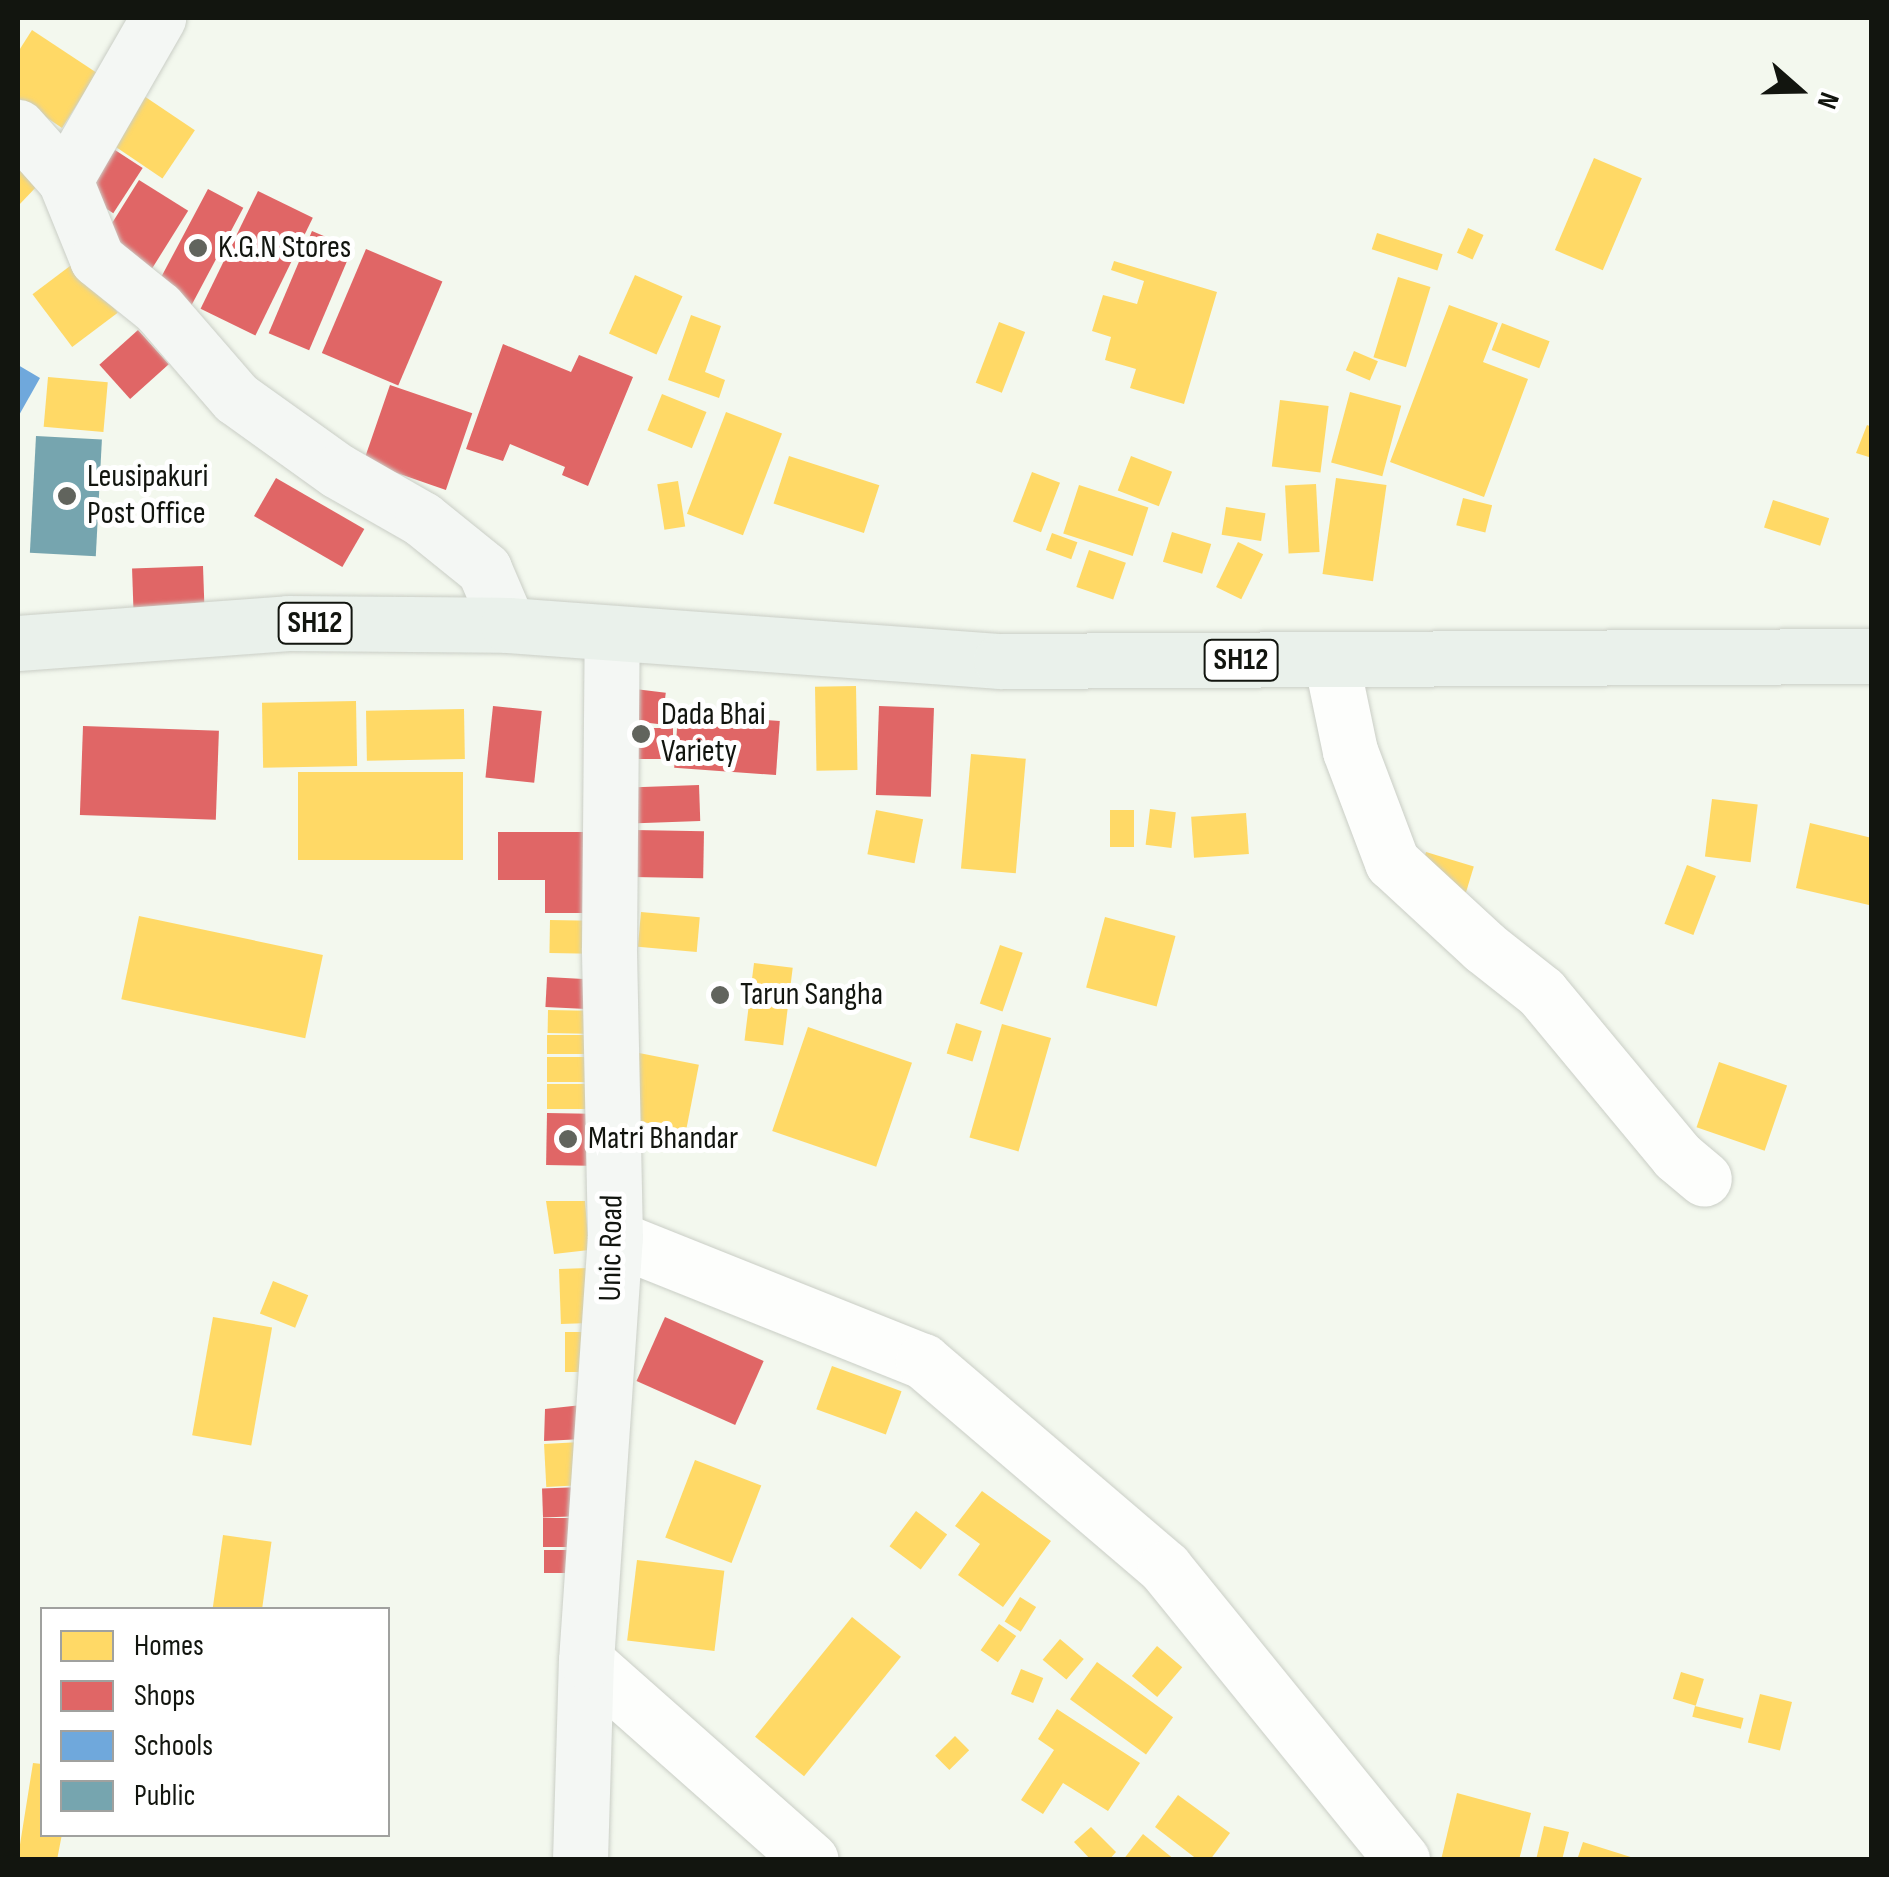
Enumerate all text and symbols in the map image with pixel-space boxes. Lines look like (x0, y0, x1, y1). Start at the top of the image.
north arrow (1749, 40, 1849, 140)
text: N (1810, 88, 1846, 113)
place label: K.G.N Stores (218, 229, 351, 267)
marker: K.G.N Stores (187, 237, 209, 259)
place label: Leusipakuri Post Office (87, 459, 208, 534)
marker: Leusipakuri Post Office (56, 485, 78, 507)
road number: SH12 (278, 598, 352, 648)
road number: SH12 (1204, 635, 1278, 685)
place label: Dada Bhai Variety (661, 697, 766, 772)
marker: Dada Bhai Variety (630, 723, 652, 745)
place label: Tarun Sangha (740, 976, 883, 1014)
marker: Tarun Sangha (709, 984, 731, 1006)
place label: Matri Bhandar (588, 1120, 738, 1158)
marker: Matri Bhandar (557, 1128, 579, 1150)
street label: Unic Road (592, 1194, 632, 1302)
legend (40, 1607, 390, 1837)
text: Homes (134, 1628, 204, 1664)
text: Shops (134, 1678, 195, 1714)
text: Schools (134, 1728, 213, 1764)
text: Public (134, 1778, 195, 1814)

